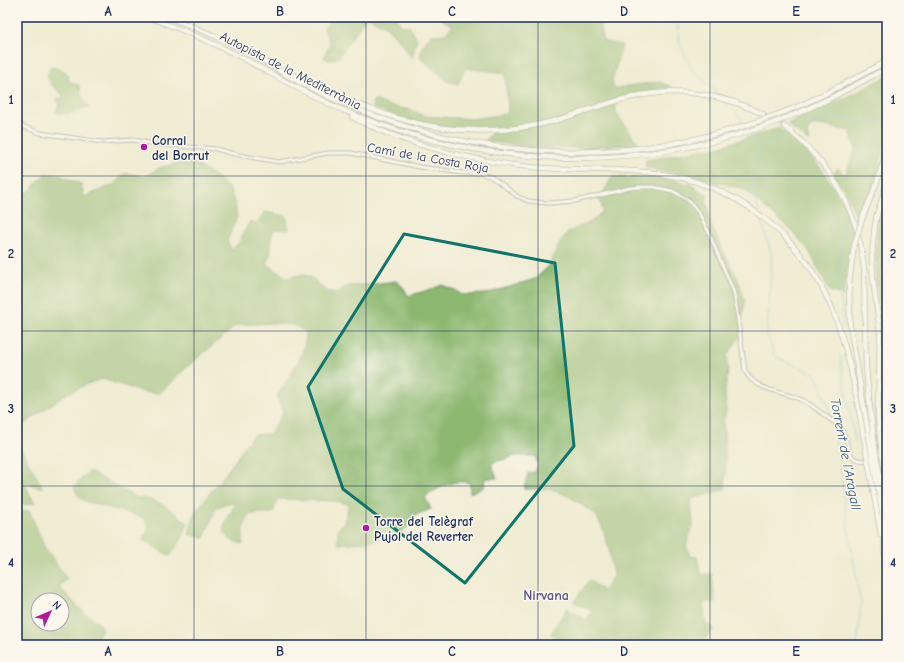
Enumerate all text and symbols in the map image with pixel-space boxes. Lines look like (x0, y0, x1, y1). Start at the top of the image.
text: A (104, 4, 112, 19)
text: B (276, 4, 284, 19)
text: C (448, 4, 456, 19)
text: D (620, 4, 628, 19)
text: E (792, 4, 800, 19)
street label: Autopista de la Mediterrània (218, 28, 364, 113)
text: 1 (8, 92, 14, 107)
text: 1 (890, 92, 896, 107)
place label: Corral del Borrut (152, 133, 210, 163)
street label: Camí de la Costa Roja (366, 139, 490, 176)
marker: Corral del Borrut (139, 142, 149, 152)
text: 2 (8, 246, 14, 261)
text: 2 (890, 246, 896, 261)
water label: Torrent de l'Aragall (826, 397, 865, 512)
text: 3 (8, 401, 14, 416)
text: 3 (890, 401, 896, 416)
place label: Torre del Telègraf Pujol del Reverter (374, 514, 474, 544)
marker: Torre del Telègraf Pujol del Reverter (361, 523, 371, 533)
text: 4 (8, 555, 14, 570)
text: 4 (890, 555, 896, 570)
district label: Nirvana (523, 587, 569, 604)
north arrow (30, 592, 70, 632)
text: N (50, 598, 64, 613)
text: A (104, 644, 112, 659)
text: B (276, 644, 284, 659)
text: C (448, 644, 456, 659)
text: D (620, 644, 628, 659)
text: E (792, 644, 800, 659)

